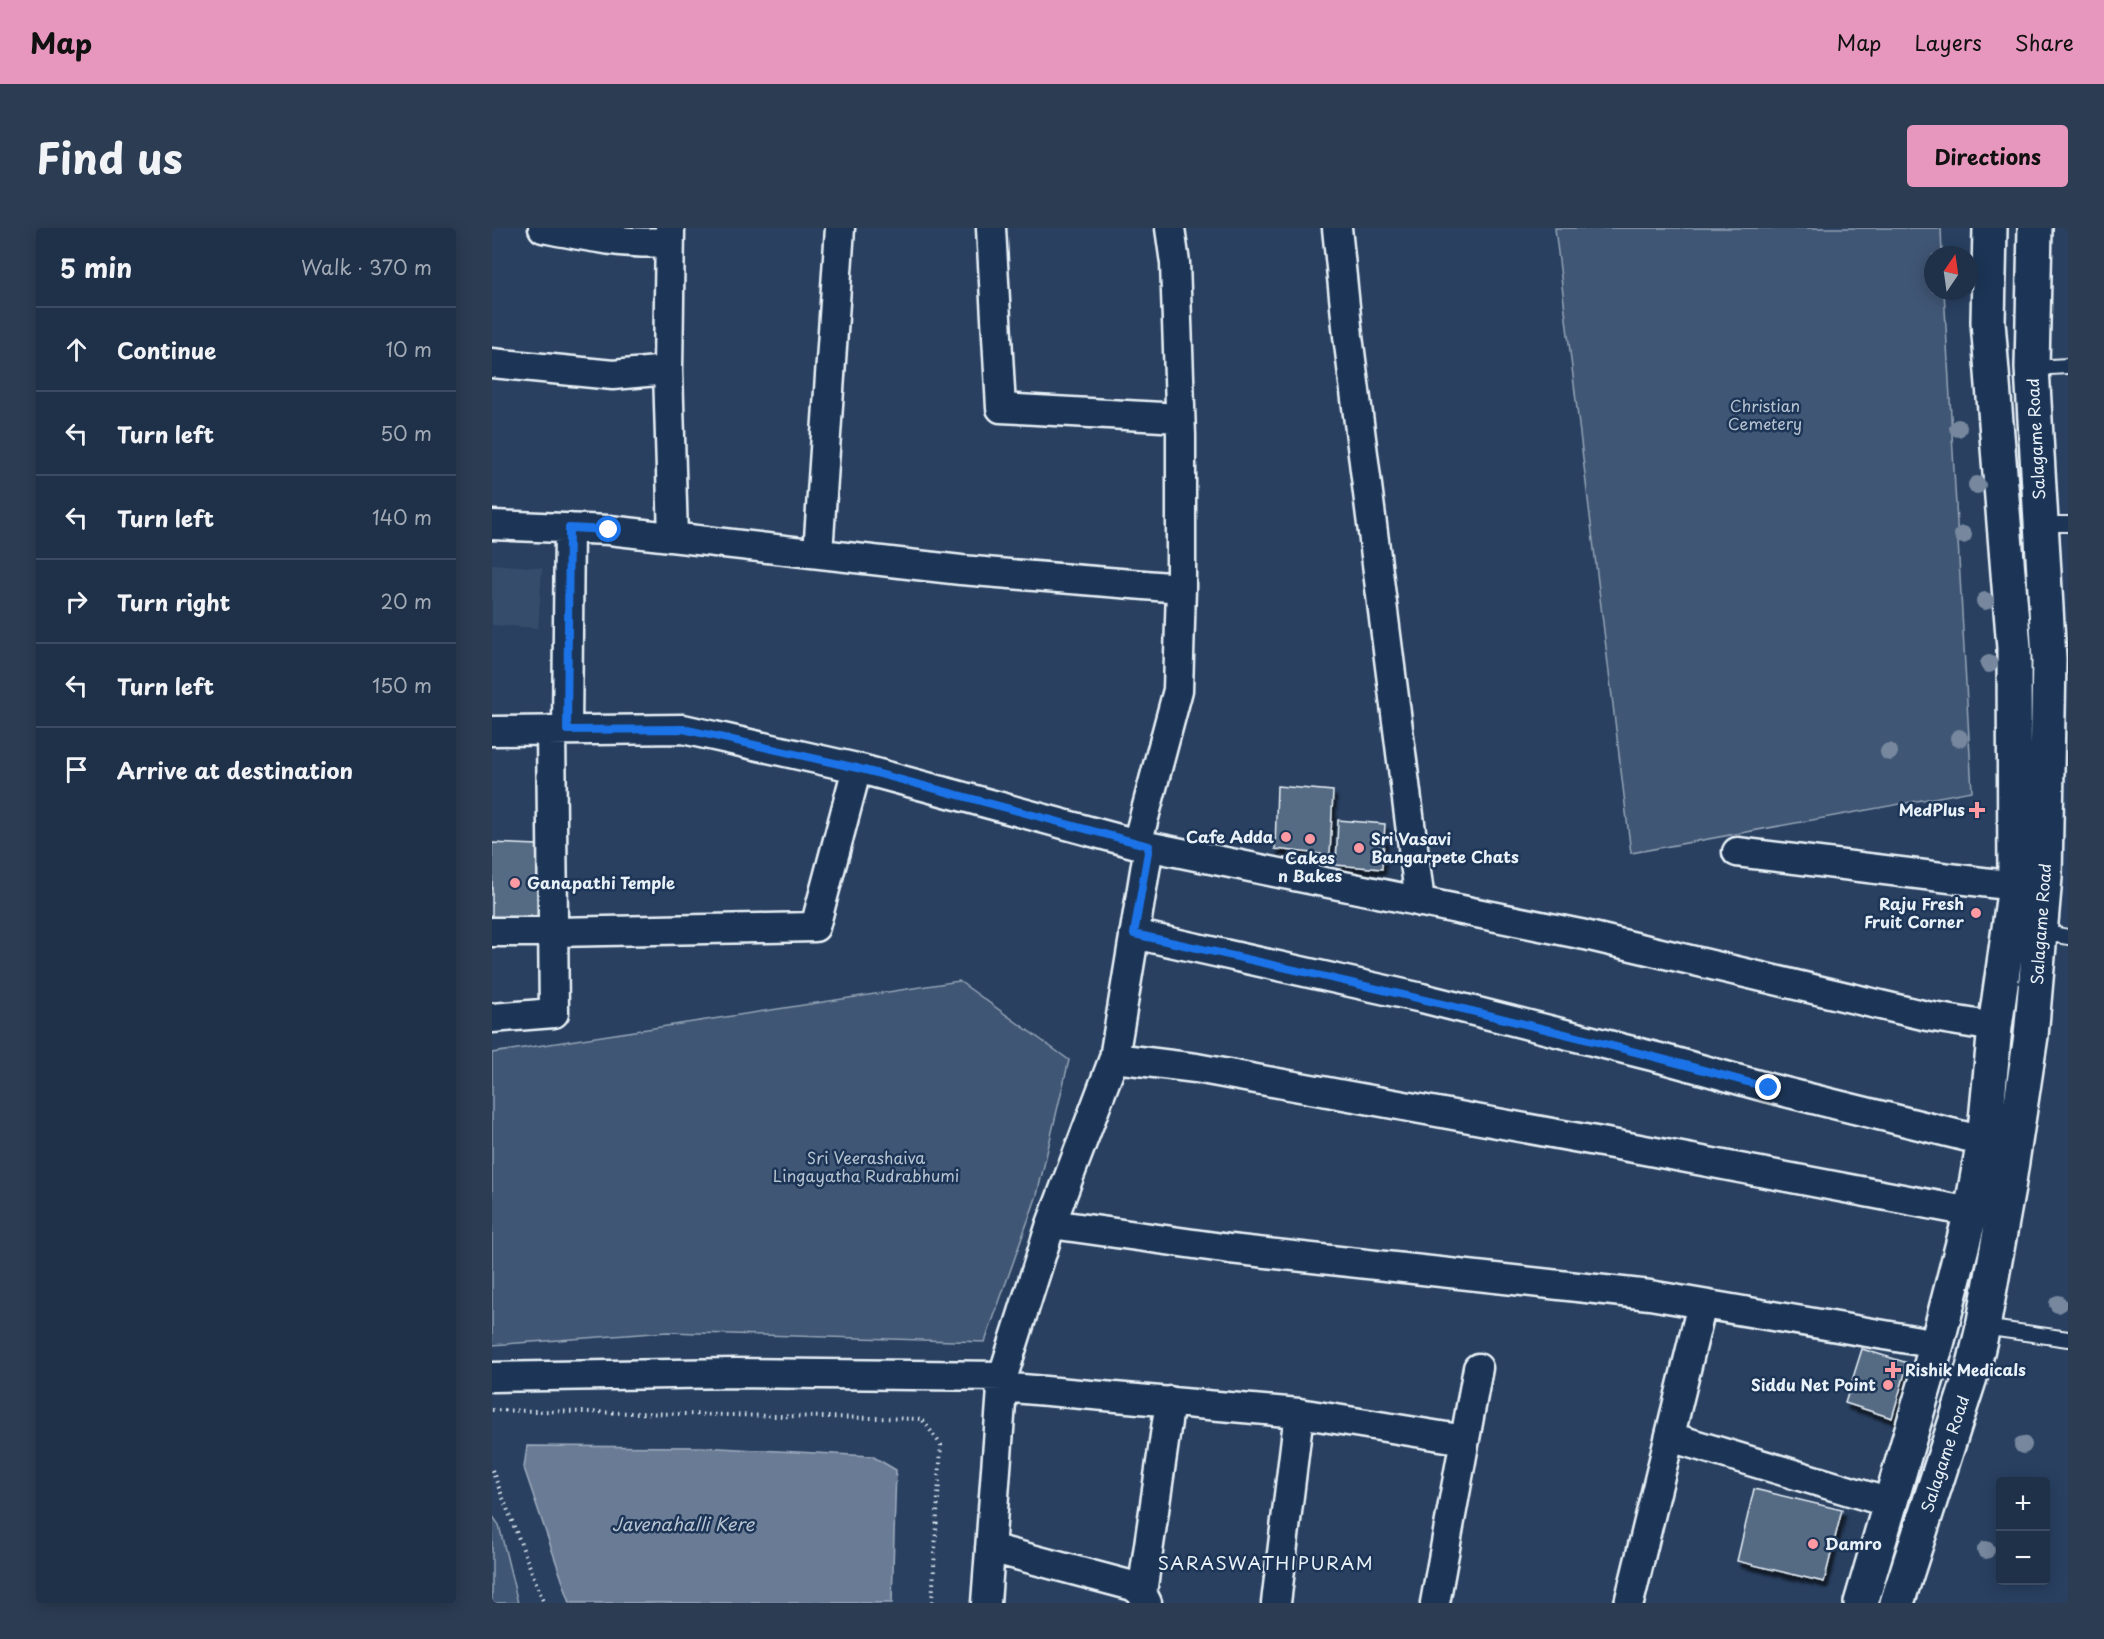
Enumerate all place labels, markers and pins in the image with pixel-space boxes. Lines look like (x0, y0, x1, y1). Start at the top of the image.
place label: MedPlus (1899, 797, 1965, 821)
marker: MedPlus (1970, 803, 1984, 817)
place label: Cafe Adda (1186, 824, 1274, 848)
place label: Sri Vasavi Bangarpete Chats (1371, 826, 1519, 868)
marker: Cafe Adda (1279, 830, 1293, 844)
marker: Cakes n Bakes (1303, 832, 1317, 846)
marker: Sri Vasavi Bangarpete Chats (1352, 841, 1366, 855)
place label: Cakes n Bakes (1278, 845, 1342, 887)
place label: Ganapathi Temple (527, 870, 675, 894)
marker: Ganapathi Temple (508, 876, 522, 890)
place label: Raju Fresh Fruit Corner (1864, 891, 1965, 933)
marker: Raju Fresh Fruit Corner (1969, 906, 1983, 920)
place label: Rishik Medicals (1905, 1357, 2026, 1381)
marker: Rishik Medicals (1886, 1363, 1900, 1377)
place label: Siddu Net Point (1751, 1372, 1876, 1396)
marker: Siddu Net Point (1881, 1378, 1895, 1392)
place label: Damro (1825, 1531, 1882, 1555)
marker: Damro (1806, 1537, 1820, 1551)

